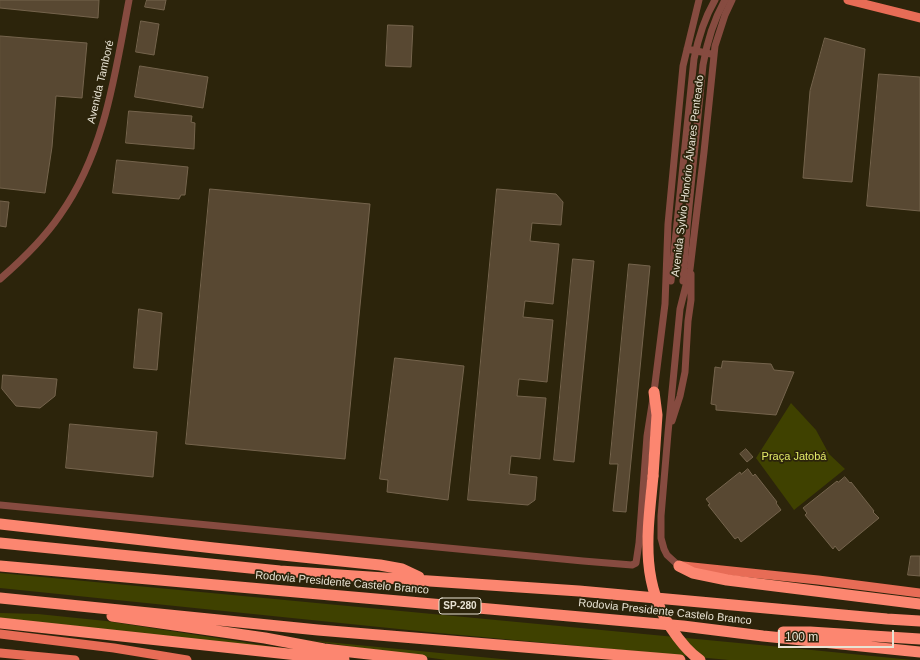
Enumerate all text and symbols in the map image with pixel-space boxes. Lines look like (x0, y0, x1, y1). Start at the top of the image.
street label: Avenida Tamboré (85, 39, 117, 125)
street label: Avenida Sylvio Honório Álvares Penteado (669, 74, 707, 278)
park label: Praça Jatobá (762, 450, 826, 464)
street label: Rodovia Presidente Castelo Branco (255, 569, 429, 597)
street label: Rodovia Presidente Castelo Branco (578, 596, 752, 628)
road number: SP-280 (439, 598, 481, 614)
scale bar (780, 622, 896, 648)
text: 100 m (785, 630, 818, 644)

